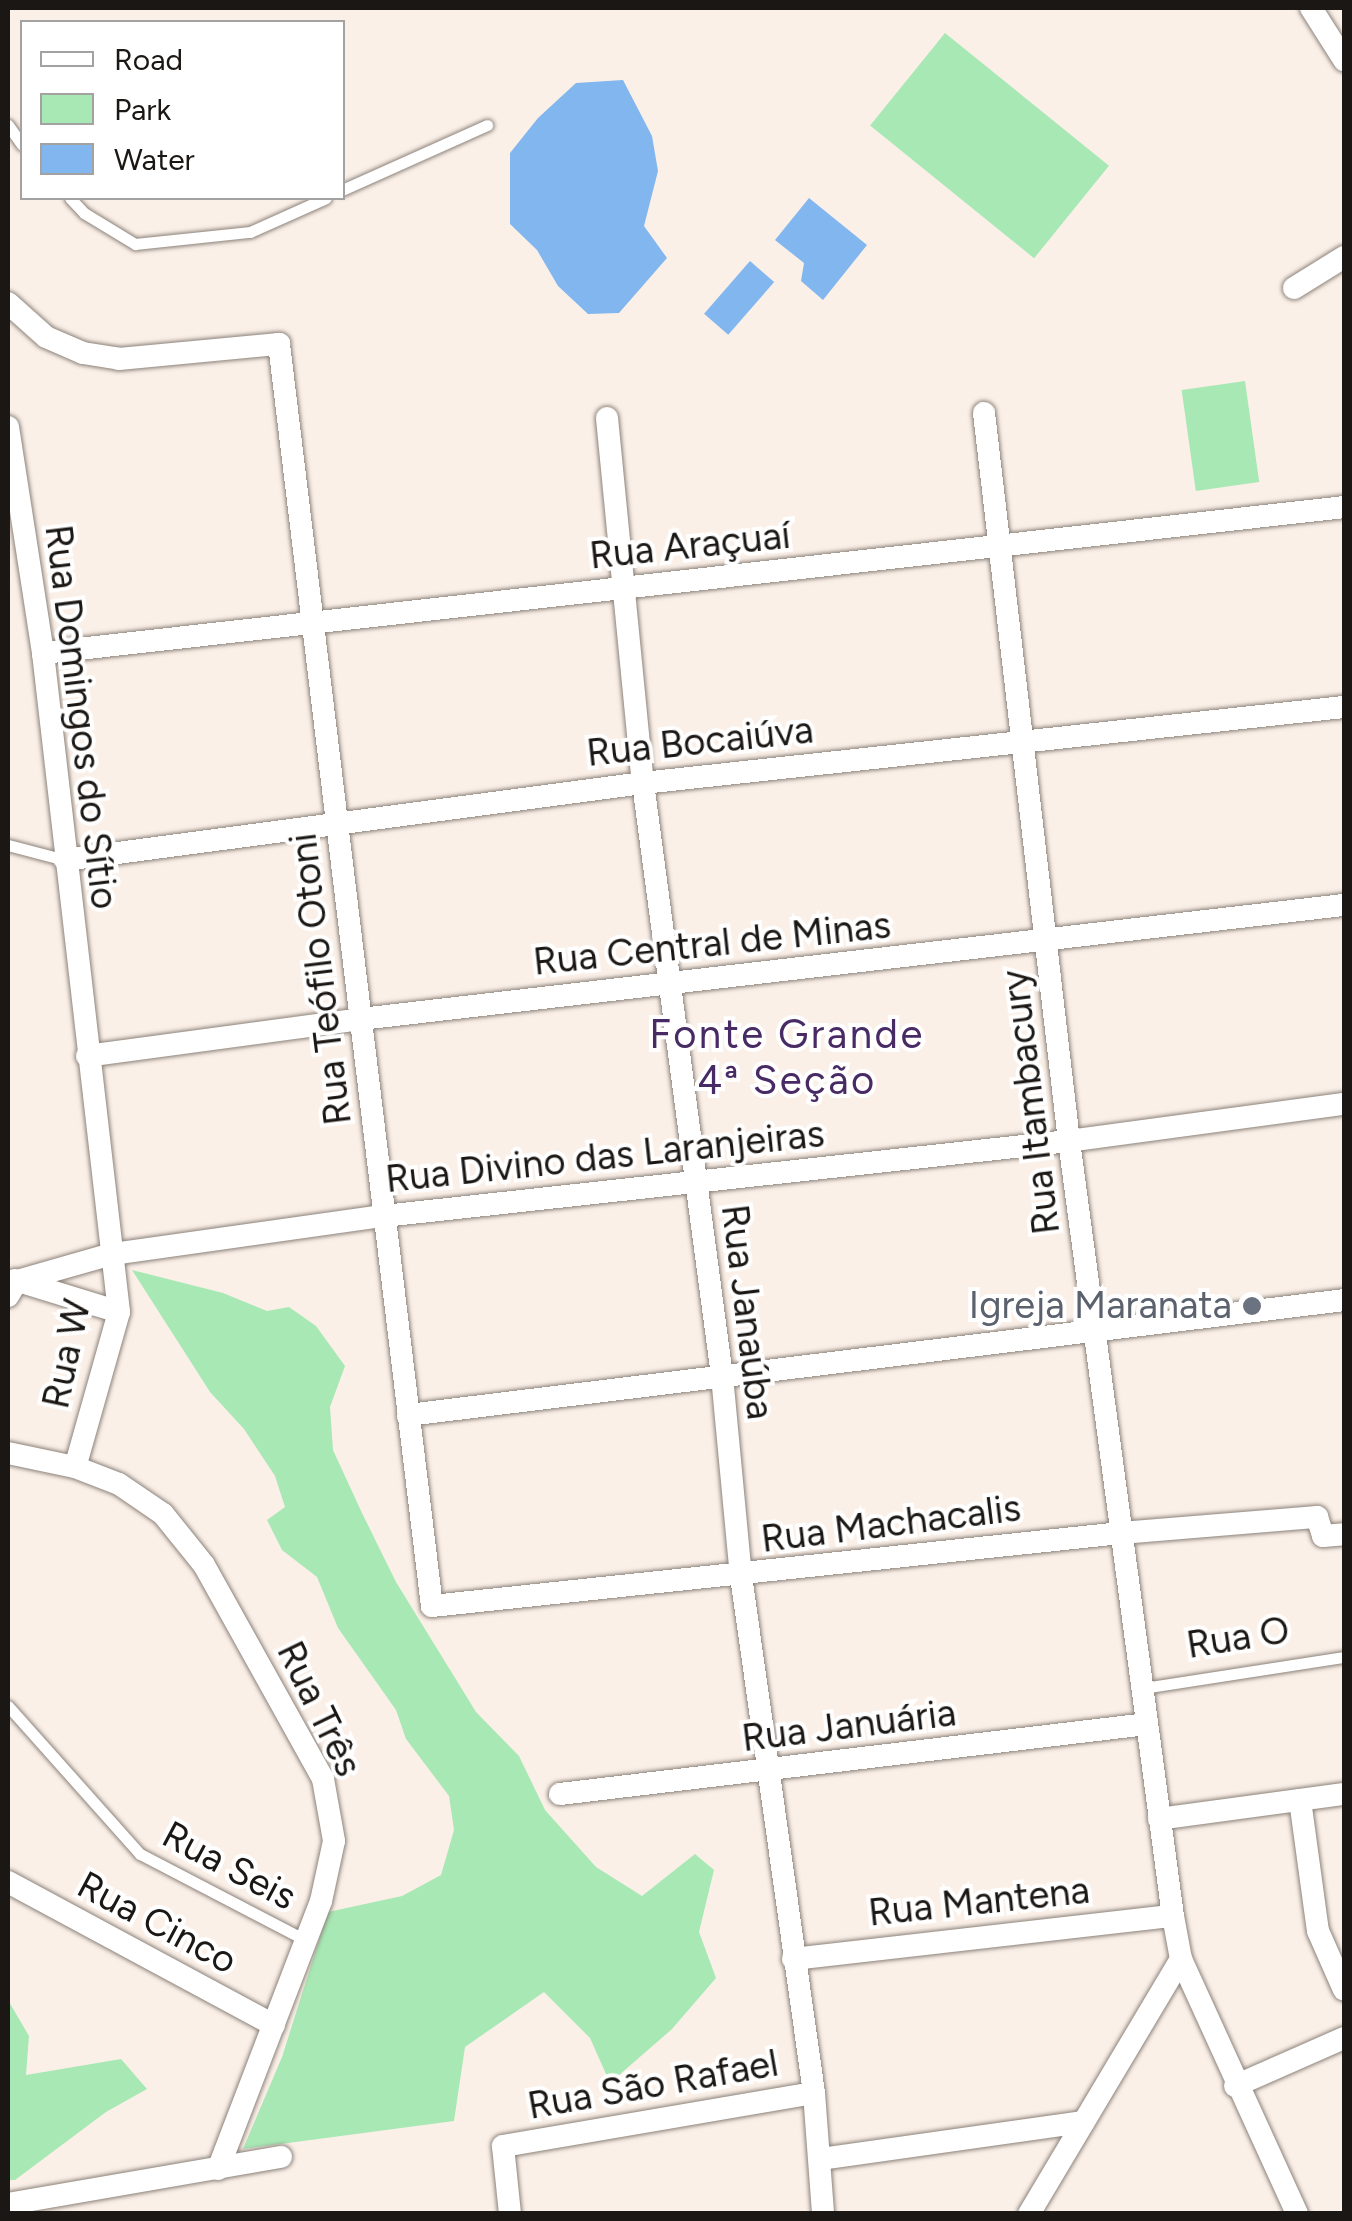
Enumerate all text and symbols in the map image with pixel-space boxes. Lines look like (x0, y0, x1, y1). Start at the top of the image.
legend (20, 20, 345, 200)
text: Road (114, 41, 183, 78)
text: Park (114, 91, 171, 128)
text: Water (114, 141, 195, 178)
street label: Rua Araçuaí (587, 513, 793, 579)
street label: Rua Domingos do Sítio (35, 522, 127, 912)
street label: Rua Bocaiúva (584, 707, 816, 777)
street label: Rua Teófilo Otoni (280, 831, 362, 1127)
street label: Rua Central de Minas (531, 903, 893, 985)
street label: Rua Itambacury (992, 967, 1070, 1237)
district label: Fonte Grande 4ª Seção (649, 1010, 925, 1104)
street label: Rua Divino das Laranjeiras (383, 1111, 827, 1203)
street label: Rua Janaúba (711, 1202, 783, 1422)
place label: Igreja Maranata (969, 1283, 1232, 1329)
street label: Rua W (33, 1295, 101, 1413)
marker: Igreja Maranata (1241, 1295, 1263, 1317)
street label: Rua Machacalis (759, 1485, 1023, 1563)
street label: Rua O (1183, 1607, 1293, 1669)
street label: Rua Três (267, 1634, 371, 1784)
street label: Rua Januária (739, 1690, 959, 1762)
street label: Rua Seis (155, 1812, 303, 1920)
street label: Rua Cinco (70, 1862, 244, 1984)
street label: Rua Mantena (866, 1868, 1092, 1936)
street label: Rua São Rafael (524, 2041, 782, 2129)

